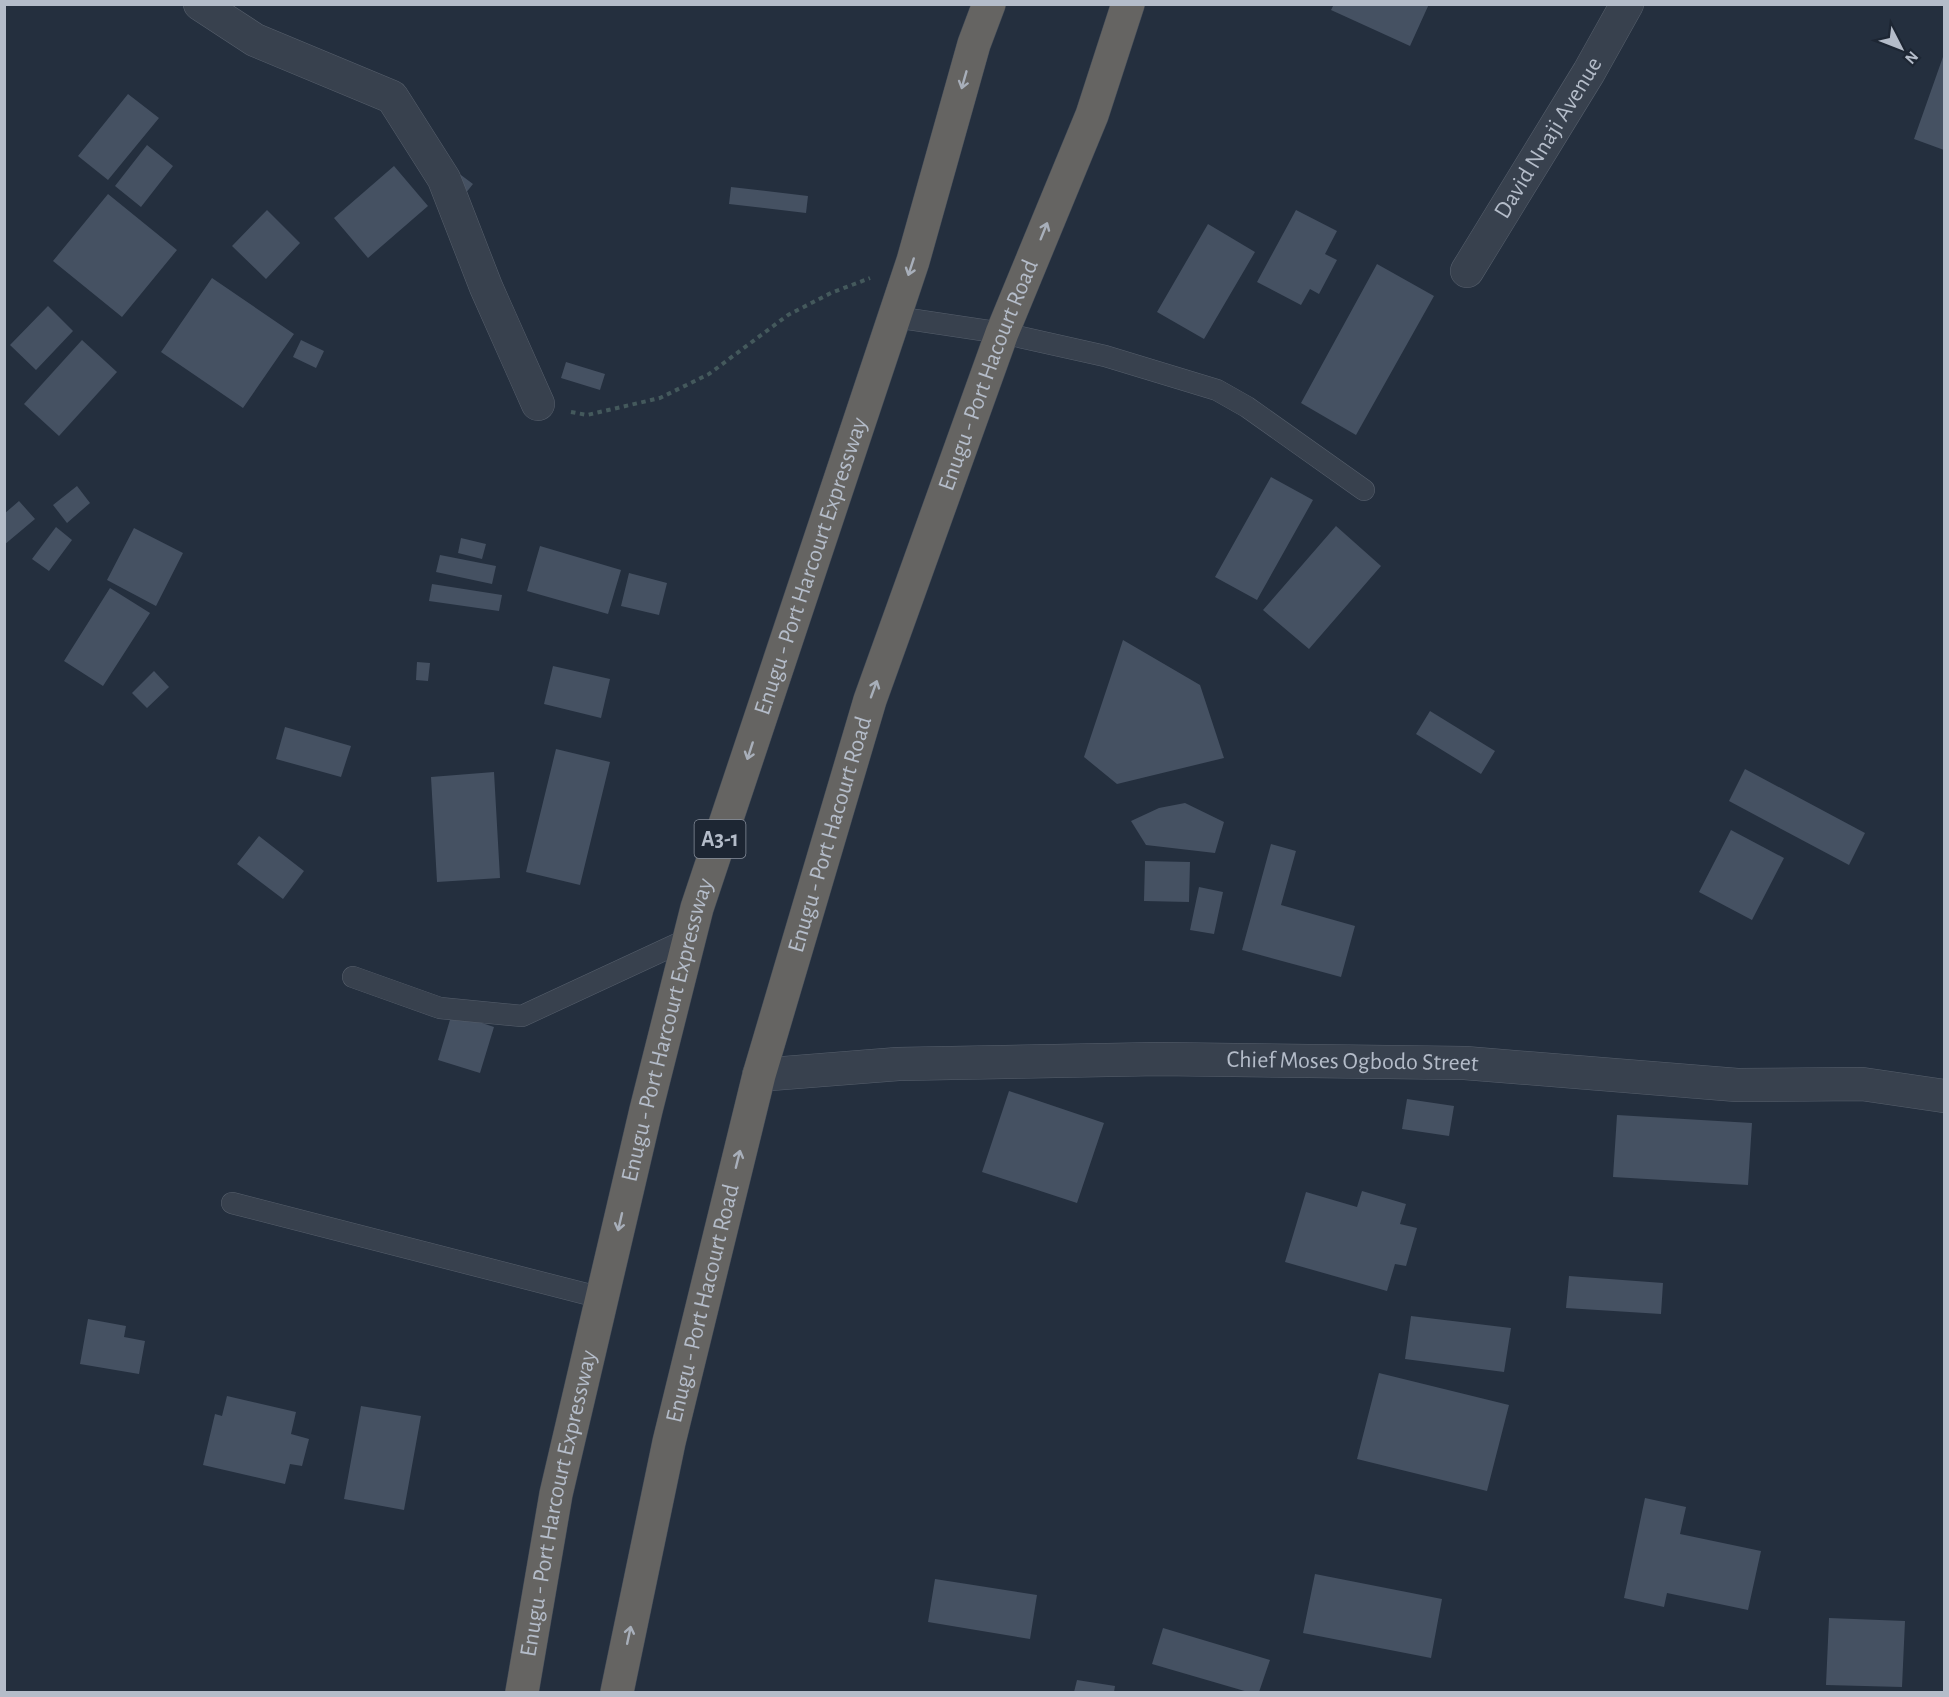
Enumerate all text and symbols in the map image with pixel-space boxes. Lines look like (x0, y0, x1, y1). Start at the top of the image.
north arrow (1871, 18, 1931, 78)
text: N (1902, 48, 1921, 67)
street label: David Nnaji Avenue (1490, 53, 1607, 223)
one-way arrow (958, 70, 969, 89)
one-way arrow (1039, 222, 1050, 240)
street label: Enugu - Port Hacourt Road (934, 256, 1043, 494)
one-way arrow (905, 257, 916, 276)
street label: Enugu - Port Harcourt Expressway (750, 414, 872, 718)
one-way arrow (869, 680, 880, 699)
street label: Enugu - Port Hacourt Road (784, 714, 876, 955)
one-way arrow (743, 741, 754, 760)
road number: A3-1 (694, 820, 746, 858)
street label: Enugu - Port Harcourt Expressway (618, 875, 718, 1184)
street label: Chief Moses Ogbodo Street (1226, 1048, 1480, 1076)
one-way arrow (733, 1149, 745, 1168)
street label: Enugu - Port Hacourt Road (662, 1182, 744, 1425)
one-way arrow (613, 1213, 625, 1232)
street label: Enugu - Port Harcourt Expressway (516, 1348, 601, 1659)
one-way arrow (624, 1626, 635, 1645)

